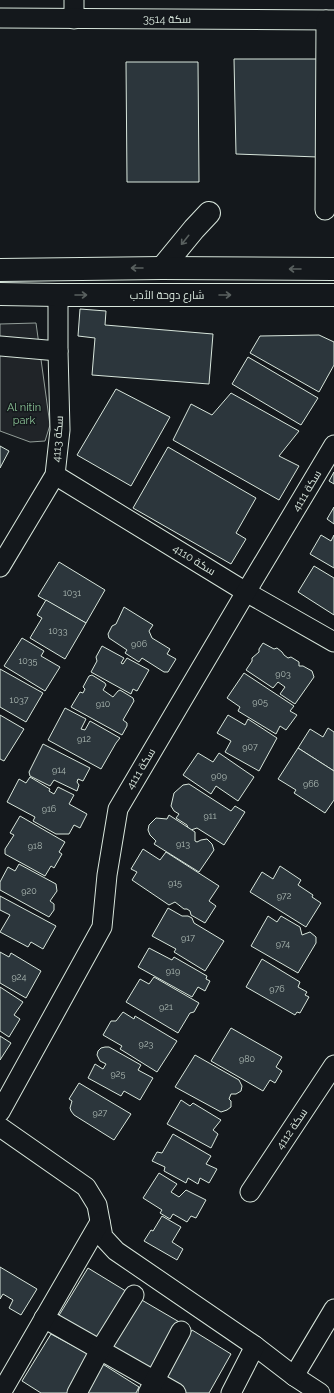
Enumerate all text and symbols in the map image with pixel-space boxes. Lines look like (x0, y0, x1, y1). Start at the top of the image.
street label: سكة 3514 (143, 13, 191, 26)
one-way arrow (181, 235, 190, 245)
one-way arrow (131, 264, 144, 272)
one-way arrow (289, 265, 302, 273)
street label: شارع دوحة الأدب (130, 289, 204, 303)
one-way arrow (74, 291, 87, 299)
one-way arrow (218, 291, 231, 299)
park label: Al nitin park (7, 401, 41, 427)
street label: سكة 4113 (50, 415, 66, 463)
street label: سكة 4111 (290, 468, 324, 514)
street label: سكة 4110 (170, 542, 218, 578)
house number: 1031 (63, 588, 81, 598)
house number: 1033 (49, 626, 68, 636)
house number: 906 (131, 639, 148, 649)
house number: 1035 (18, 656, 38, 666)
house number: 903 (275, 669, 291, 679)
house number: 1037 (10, 695, 29, 705)
house number: 905 (252, 697, 268, 707)
house number: 910 (96, 699, 111, 709)
house number: 912 (77, 734, 91, 744)
house number: 907 (242, 742, 258, 752)
street label: سكة 4111 (124, 746, 158, 792)
house number: 914 (52, 765, 66, 775)
house number: 909 (211, 771, 227, 781)
house number: 966 (303, 779, 320, 789)
house number: 916 (42, 804, 57, 814)
house number: 911 (204, 811, 217, 821)
house number: 913 (176, 839, 190, 849)
house number: 918 (28, 841, 42, 851)
house number: 915 (168, 878, 182, 888)
house number: 920 (21, 886, 37, 896)
house number: 972 (277, 891, 292, 901)
house number: 917 (181, 933, 195, 943)
house number: 974 (276, 939, 290, 949)
house number: 919 (166, 966, 180, 976)
house number: 924 (12, 972, 27, 982)
house number: 976 (269, 984, 285, 994)
house number: 921 (159, 1002, 173, 1012)
house number: 923 (139, 1039, 154, 1049)
house number: 980 (239, 1054, 256, 1064)
house number: 925 (111, 1069, 126, 1079)
street label: سكة 4112 (274, 1106, 310, 1152)
house number: 927 (93, 1108, 108, 1118)

